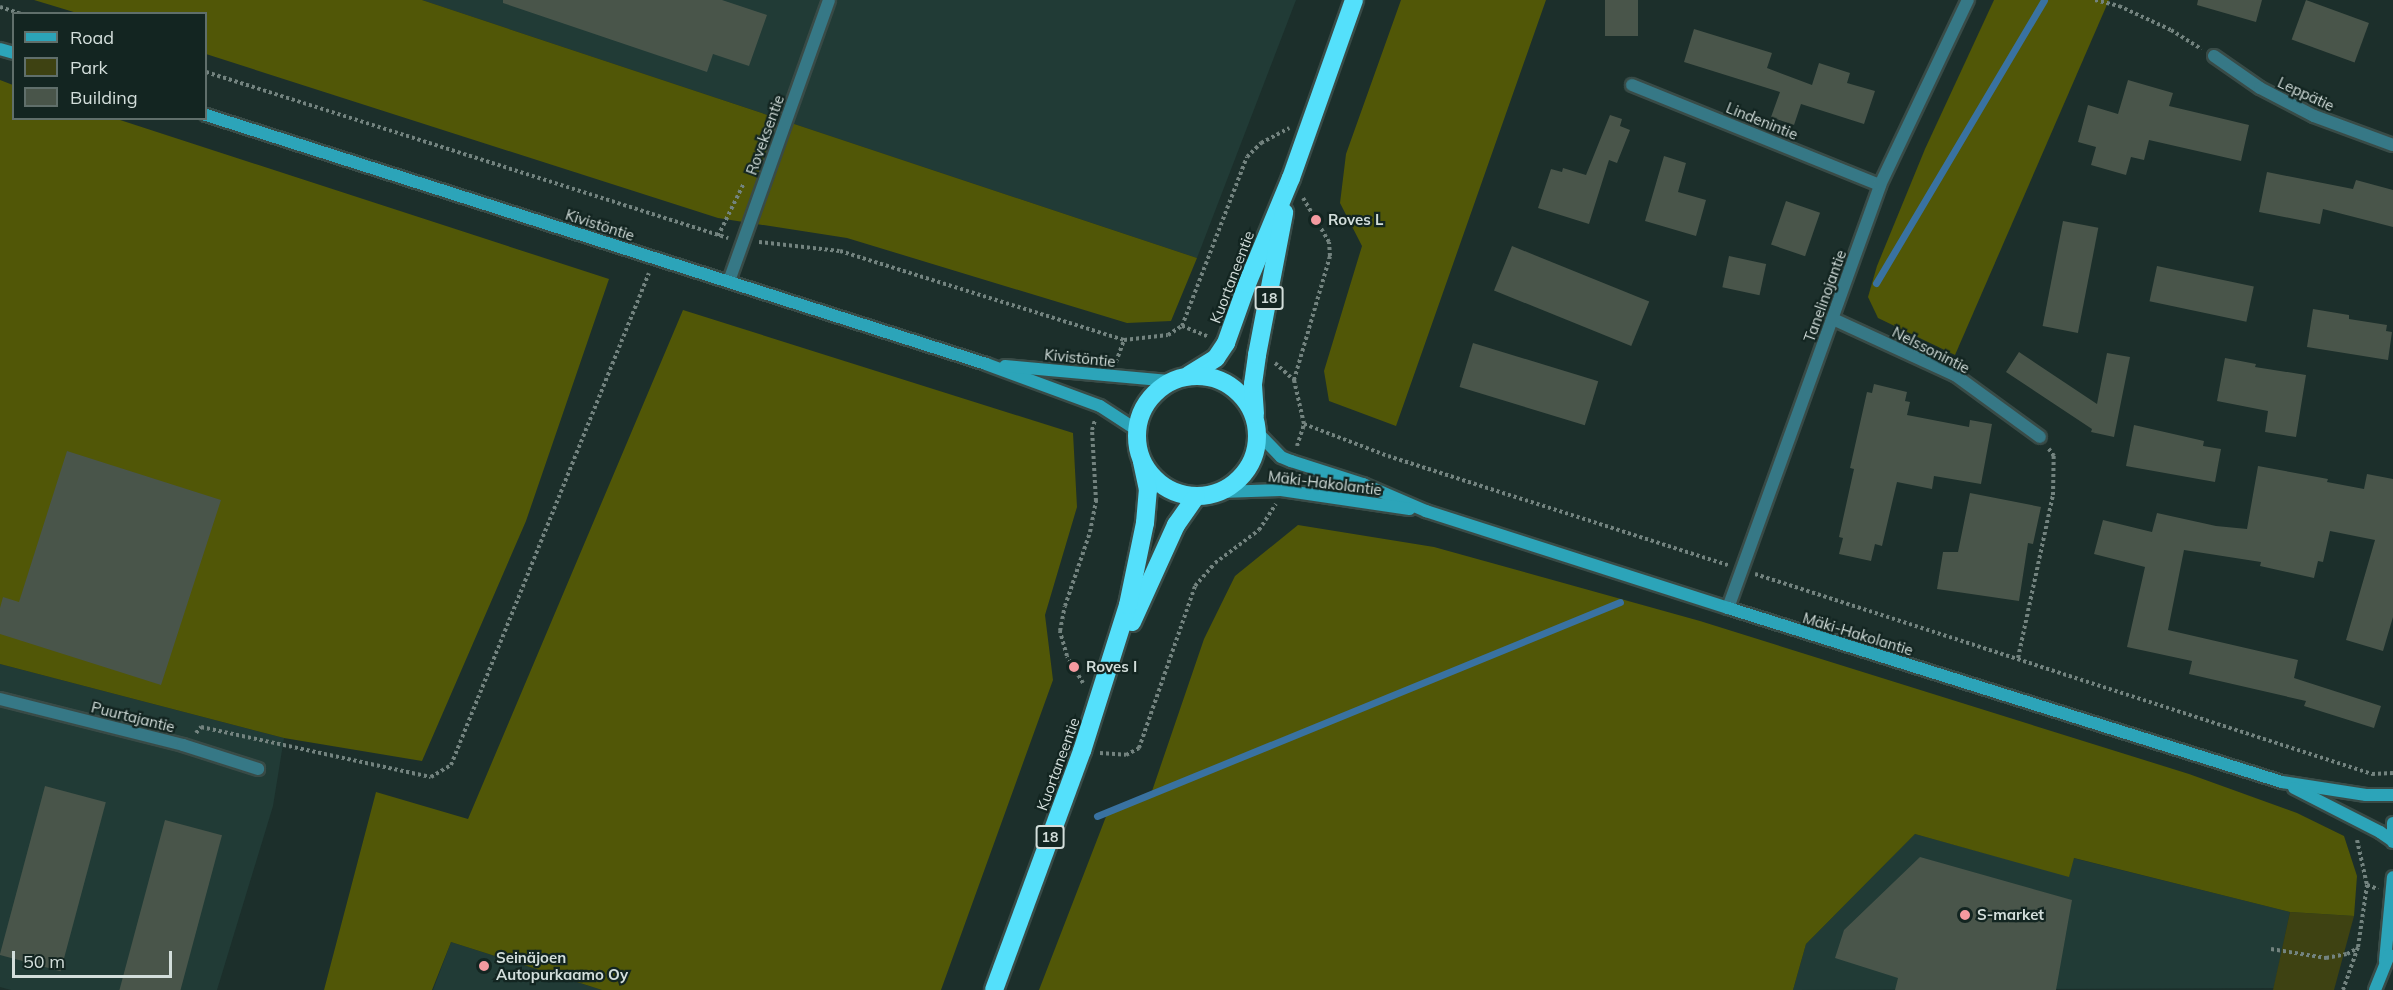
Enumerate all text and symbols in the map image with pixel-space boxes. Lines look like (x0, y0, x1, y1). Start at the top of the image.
legend (12, 12, 207, 120)
text: Road (70, 26, 114, 49)
text: Park (70, 56, 108, 79)
street label: Leppätie (2275, 73, 2337, 115)
text: Building (70, 86, 138, 109)
street label: Roveksentie (742, 93, 788, 177)
street label: Lindenintie (1723, 98, 1801, 144)
street label: Kivistöntie (563, 205, 637, 245)
place label: Roves L (1328, 211, 1383, 229)
marker: Roves L (1309, 213, 1323, 227)
street label: Kuortaneentie (1206, 228, 1258, 326)
street label: Tanelinojantie (1800, 247, 1850, 345)
road number: 18 (1254, 287, 1284, 309)
street label: Nelssonintie (1889, 323, 1973, 377)
street label: Kivistöntie (1044, 345, 1116, 371)
street label: Mäki-Hakolantie (1267, 467, 1383, 499)
street label: Mäki-Hakolantie (1801, 609, 1915, 659)
place label: Roves I (1086, 658, 1137, 676)
marker: Roves I (1067, 660, 1081, 674)
street label: Puurtajantie (89, 698, 177, 736)
street label: Kuortaneentie (1033, 715, 1083, 813)
road number: 18 (1035, 826, 1065, 848)
place label: S-market (1977, 906, 2044, 924)
marker: S-market (1958, 908, 1972, 922)
scale bar (15, 939, 176, 977)
place label: Seinäjoen Autopurkaamo Oy (496, 948, 628, 983)
text: 50 m (23, 950, 65, 973)
marker: Seinäjoen Autopurkaamo Oy (477, 959, 491, 973)

